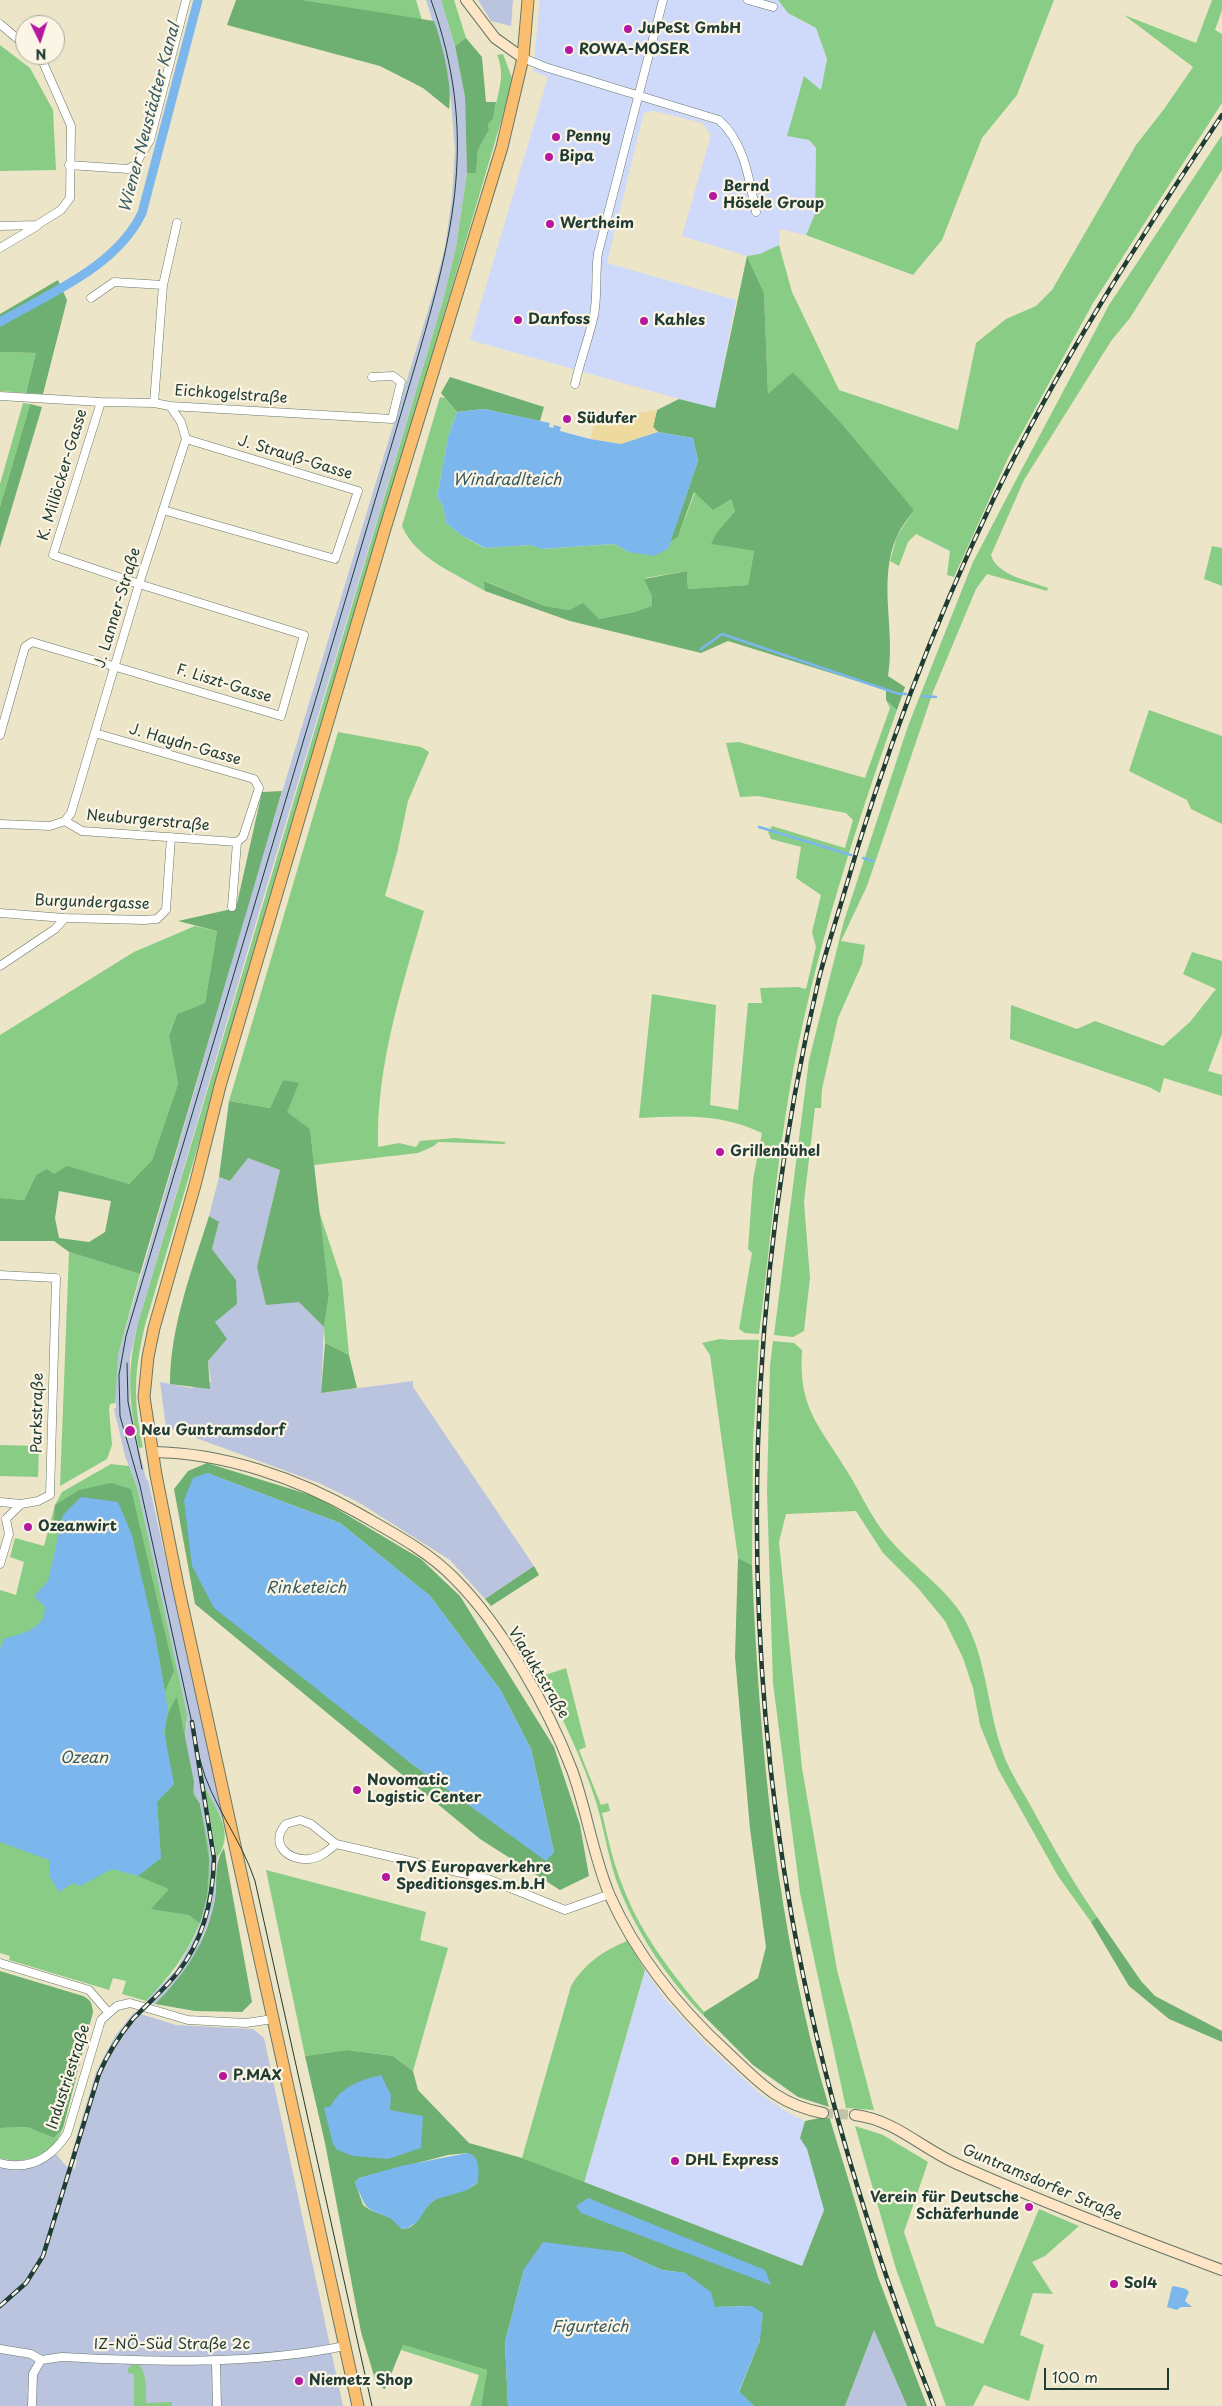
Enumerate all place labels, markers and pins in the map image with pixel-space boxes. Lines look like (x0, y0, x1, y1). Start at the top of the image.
place label: JuPeSt GmbH (638, 20, 741, 38)
marker: JuPeSt GmbH (622, 23, 634, 35)
place label: ROWA-MOSER (579, 41, 690, 59)
marker: ROWA-MOSER (563, 44, 575, 56)
place label: Penny (566, 128, 611, 146)
marker: Penny (550, 131, 562, 143)
place label: Bipa (559, 148, 594, 166)
marker: Bipa (543, 151, 555, 163)
place label: Bernd Hösele Group (723, 178, 824, 213)
marker: Bernd Hösele Group (707, 190, 719, 202)
place label: Wertheim (560, 215, 634, 233)
marker: Wertheim (544, 218, 556, 230)
place label: Danfoss (528, 311, 590, 329)
place label: Kahles (654, 312, 705, 330)
marker: Danfoss (512, 314, 524, 326)
marker: Kahles (638, 315, 650, 327)
place label: Südufer (577, 410, 637, 428)
marker: Südufer (561, 413, 573, 425)
place label: Grillenbühel (730, 1143, 820, 1161)
marker: Grillenbühel (714, 1146, 726, 1158)
place label: Neu Guntramsdorf (141, 1422, 285, 1440)
marker: Neu Guntramsdorf (123, 1424, 137, 1438)
place label: Ozeanwirt (38, 1518, 117, 1536)
marker: Ozeanwirt (22, 1521, 34, 1533)
place label: Novomatic Logistic Center (367, 1772, 481, 1807)
marker: Novomatic Logistic Center (351, 1784, 363, 1796)
place label: TVS Europaverkehre Speditionsges.m.b.H (396, 1859, 551, 1894)
marker: TVS Europaverkehre Speditionsges.m.b.H (380, 1871, 392, 1883)
place label: P.MAX (233, 2067, 281, 2085)
marker: P.MAX (217, 2070, 229, 2082)
place label: DHL Express (685, 2152, 779, 2170)
marker: DHL Express (669, 2155, 681, 2167)
place label: Verein für Deutsche Schäferhunde (870, 2189, 1019, 2224)
marker: Verein für Deutsche Schäferhunde (1023, 2201, 1035, 2213)
place label: Sol4 (1124, 2275, 1157, 2293)
marker: Sol4 (1108, 2278, 1120, 2290)
place label: Niemetz Shop (309, 2372, 413, 2390)
marker: Niemetz Shop (293, 2375, 305, 2387)

